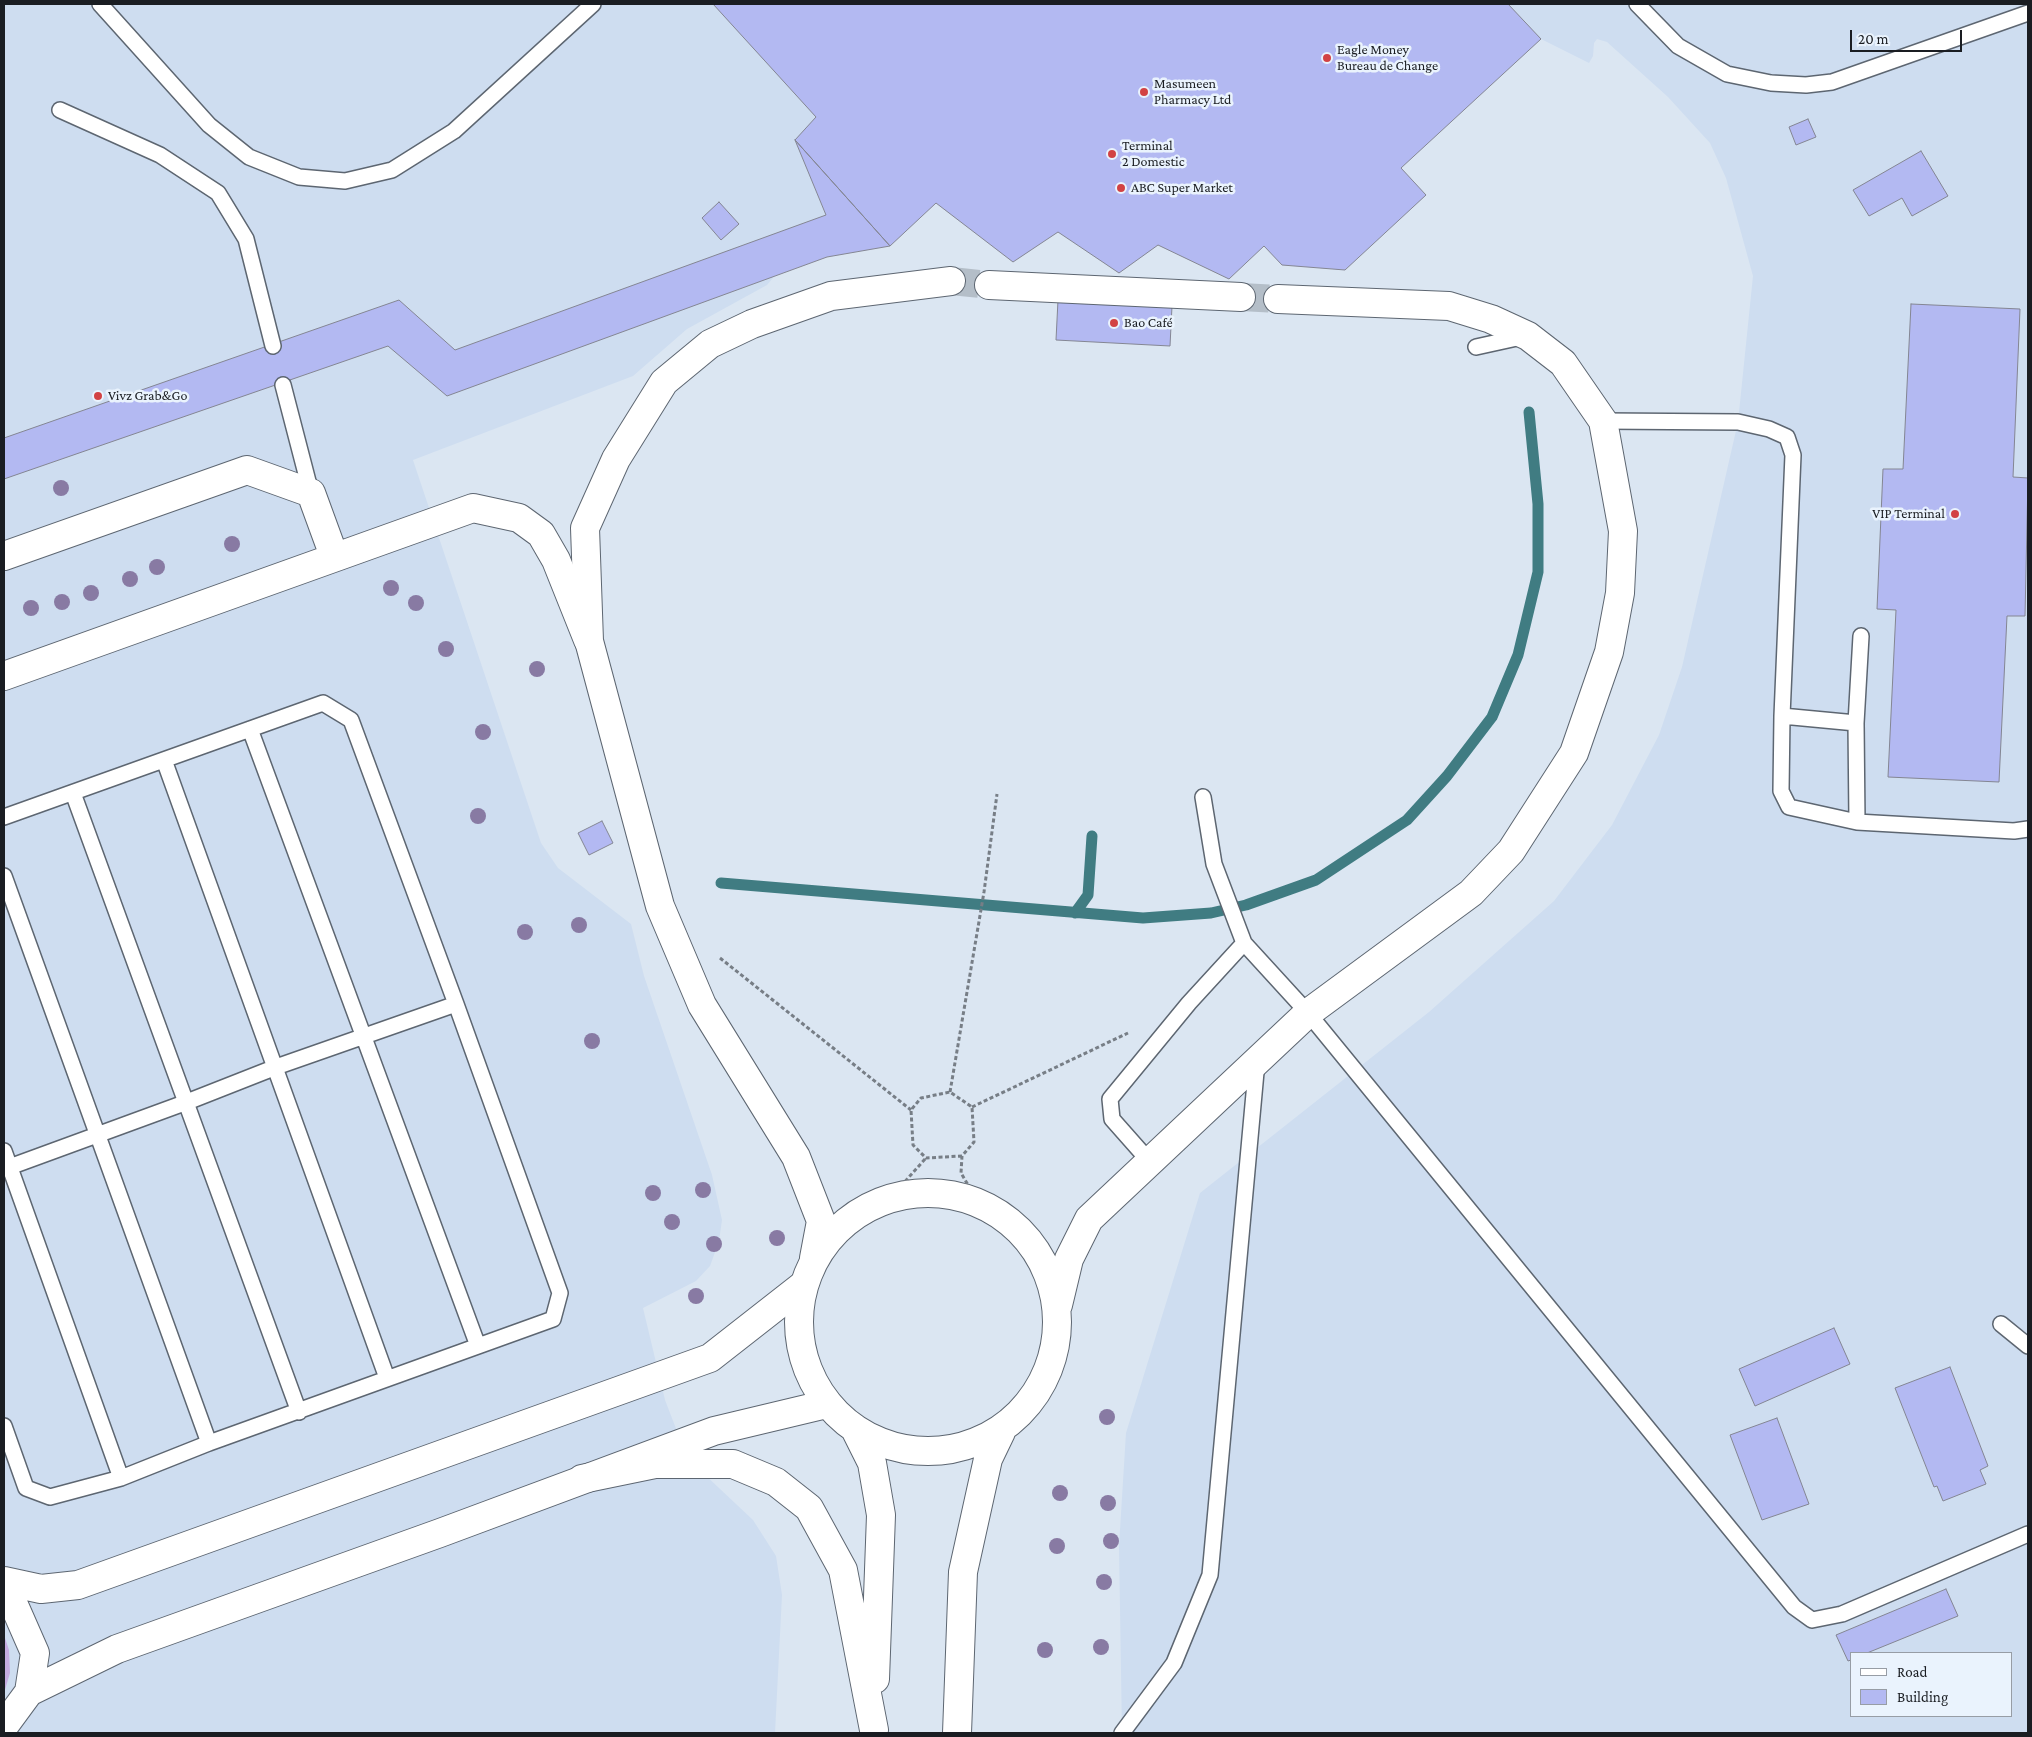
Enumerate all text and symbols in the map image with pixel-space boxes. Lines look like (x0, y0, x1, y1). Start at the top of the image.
scale bar (1852, 20, 1964, 52)
text: 20 m (1858, 31, 1889, 47)
place label: Eagle Money Bureau de Change (1337, 42, 1438, 74)
marker: Eagle Money Bureau de Change (1321, 52, 1333, 64)
place label: Masumeen Pharmacy Ltd (1154, 76, 1231, 108)
marker: Masumeen Pharmacy Ltd (1138, 86, 1150, 98)
place label: Terminal 2 Domestic (1122, 138, 1185, 170)
marker: Terminal 2 Domestic (1106, 148, 1118, 160)
place label: ABC Super Market (1131, 180, 1233, 196)
marker: ABC Super Market (1115, 182, 1127, 194)
place label: Bao Café (1124, 315, 1173, 331)
marker: Bao Café (1108, 317, 1120, 329)
place label: Vivz Grab&Go (108, 388, 187, 404)
marker: Vivz Grab&Go (92, 390, 104, 402)
place label: VIP Terminal (1872, 506, 1945, 522)
marker: VIP Terminal (1949, 508, 1961, 520)
legend (1850, 1652, 2012, 1717)
text: Road (1897, 1664, 1927, 1680)
text: Building (1897, 1689, 1948, 1705)

